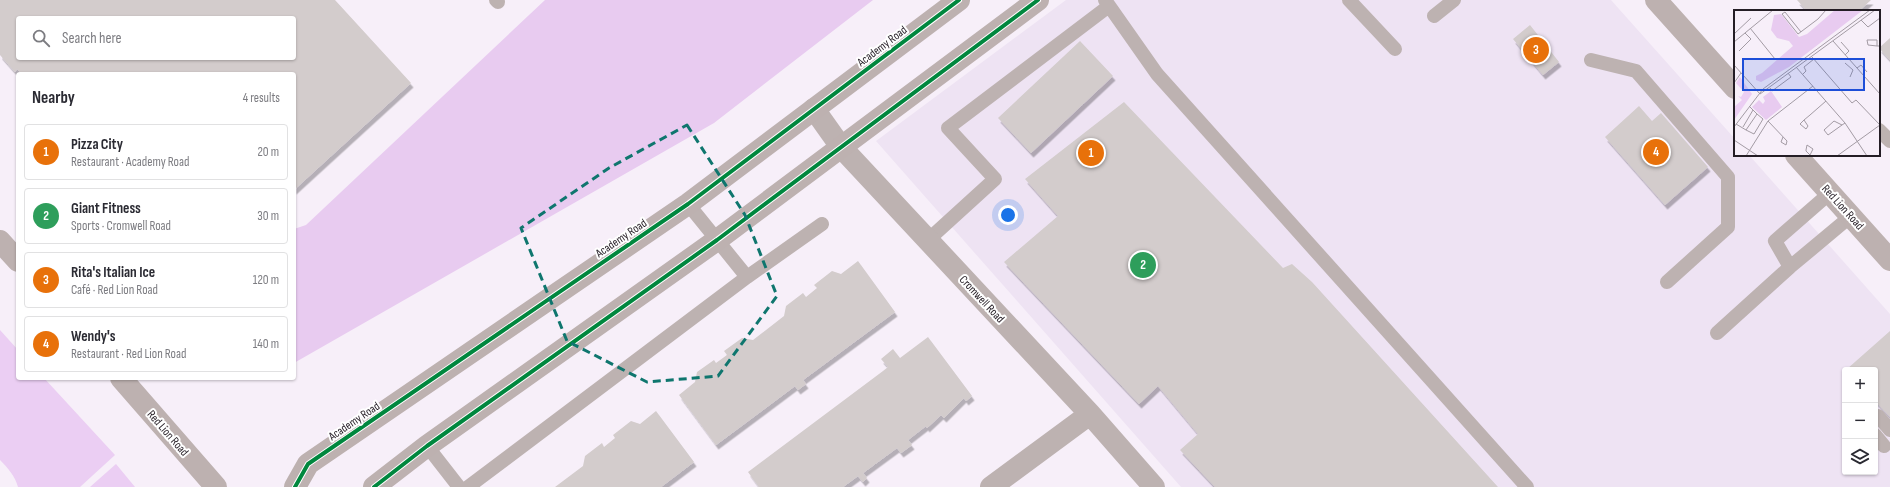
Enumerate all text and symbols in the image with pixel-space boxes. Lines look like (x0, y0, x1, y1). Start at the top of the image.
inset map (1734, 10, 1880, 156)
search box (16, 16, 296, 60)
street label: Academy Road (854, 23, 910, 71)
icon: search (30, 27, 52, 49)
text: Search here (62, 29, 122, 48)
pin: 3 (1523, 35, 1549, 65)
text: Nearby (32, 88, 75, 108)
text: 4 results (243, 90, 280, 106)
text: Pizza City (71, 135, 123, 154)
pin: 4 (1643, 137, 1669, 167)
pin: 1 (1078, 138, 1104, 168)
text: 1 (43, 144, 49, 160)
text: 20 m (257, 144, 279, 160)
text: Restaurant · Academy Road (71, 154, 189, 170)
street label: Red Lion Road (1818, 182, 1867, 233)
text: Giant Fitness (71, 199, 141, 218)
your location (998, 205, 1018, 225)
text: 2 (43, 208, 49, 224)
text: 30 m (257, 208, 279, 224)
street label: Academy Road (592, 216, 650, 262)
text: Sports · Cromwell Road (71, 218, 171, 234)
pin: 2 (1130, 250, 1156, 280)
text: Rita's Italian Ice (71, 263, 155, 282)
text: 3 (43, 272, 49, 288)
text: 120 m (253, 272, 279, 288)
street label: Cromwell Road (956, 272, 1007, 326)
text: Café · Red Lion Road (71, 282, 158, 298)
text: Wendy's (71, 327, 115, 346)
text: 4 (43, 336, 49, 352)
text: 140 m (253, 336, 279, 352)
text: Restaurant · Red Lion Road (71, 346, 186, 362)
map controls (1842, 367, 1878, 475)
button: + (1842, 367, 1878, 403)
street label: Academy Road (325, 399, 383, 445)
button: − (1842, 403, 1878, 439)
street label: Red Lion Road (144, 407, 192, 459)
button: layers (1842, 439, 1878, 475)

